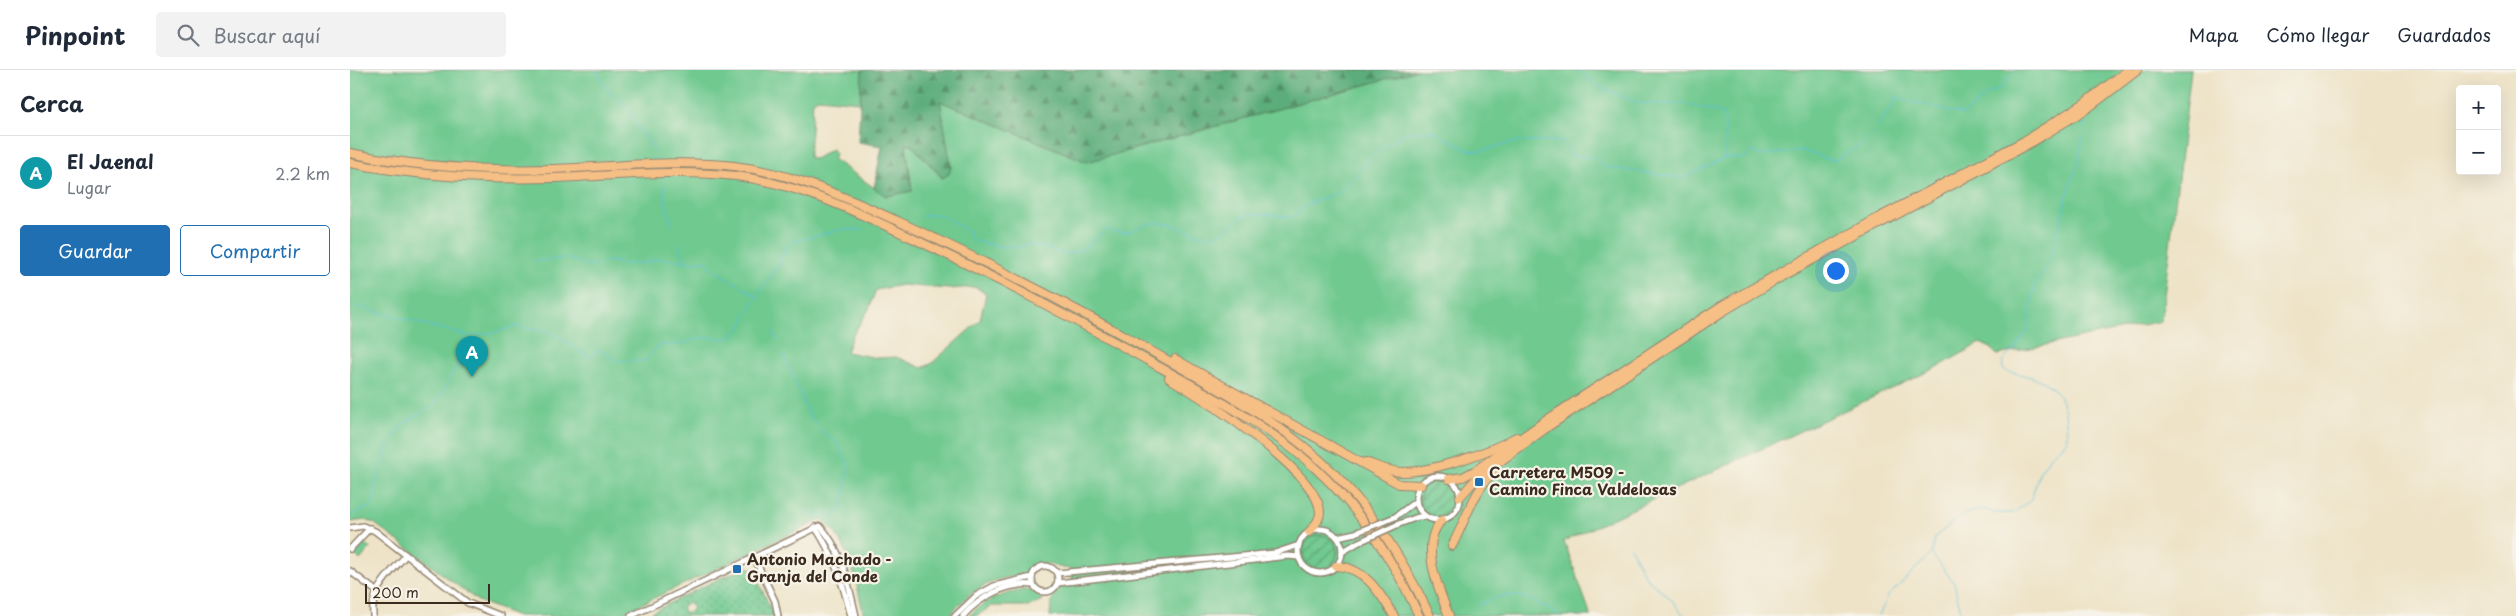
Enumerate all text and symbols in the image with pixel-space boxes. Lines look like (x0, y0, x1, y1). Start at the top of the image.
search box (156, 12, 506, 57)
text: Pinpoint (25, 17, 126, 53)
icon: search (174, 21, 202, 49)
text: Buscar aquí (214, 21, 320, 49)
text: Mapa (2189, 21, 2238, 48)
text: Cómo llegar (2266, 21, 2369, 48)
text: Guardados (2397, 21, 2491, 48)
map controls (2456, 85, 2501, 175)
button: + (2456, 85, 2501, 130)
text: Cerca (20, 87, 84, 119)
button: − (2456, 130, 2501, 175)
text: El Jaenal (67, 147, 154, 175)
text: A (30, 161, 42, 185)
text: 2.2 km (275, 161, 330, 185)
text: Lugar (67, 175, 111, 199)
button: Guardar (20, 225, 170, 276)
button: Compartir (180, 225, 330, 276)
your location (1823, 258, 1849, 284)
pin: A (456, 336, 488, 377)
place label: Carretera M509 - Camino Finca Valdelosas (1489, 460, 1677, 500)
marker: Carretera M509 - Camino Finca Valdelosas (1473, 476, 1485, 488)
place label: Antonio Machado - Granja del Conde (747, 547, 892, 587)
marker: Antonio Machado - Granja del Conde (731, 563, 743, 575)
scale bar (365, 581, 490, 604)
text: 200 m (372, 582, 419, 603)

